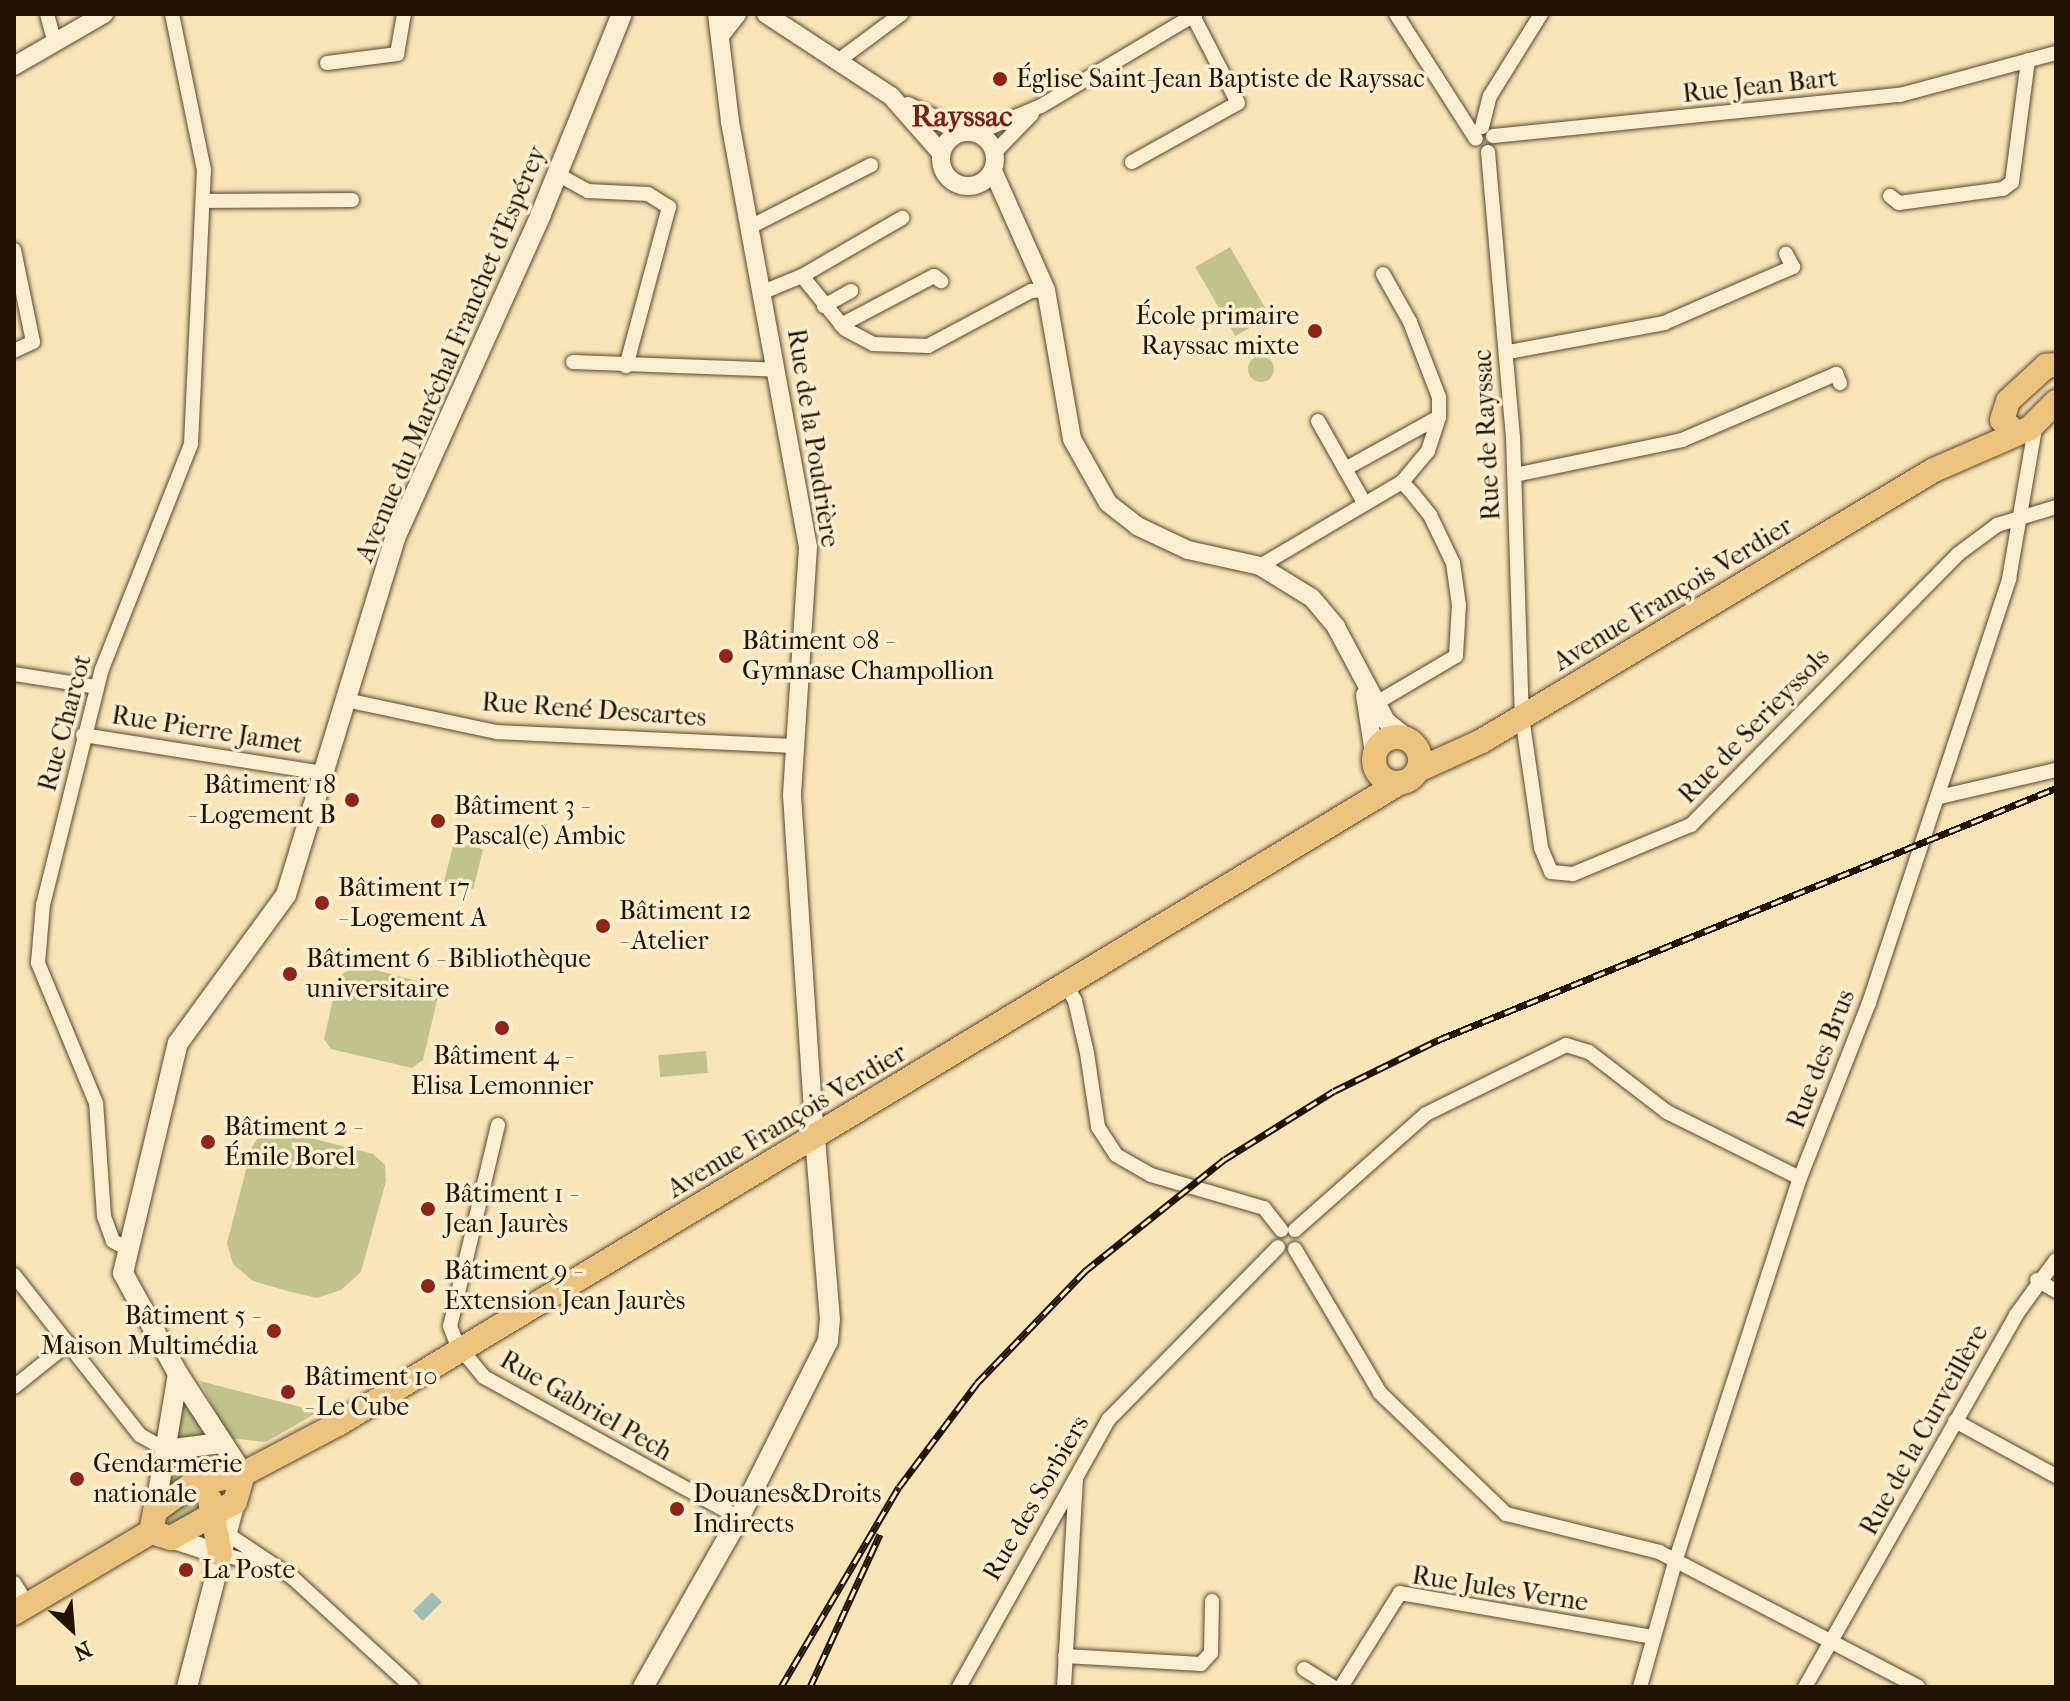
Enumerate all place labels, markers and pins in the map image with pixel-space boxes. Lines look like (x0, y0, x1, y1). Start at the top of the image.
place label: Église Saint-Jean Baptiste de Rayssac (1016, 63, 1425, 95)
marker: Église Saint-Jean Baptiste de Rayssac (991, 70, 1009, 88)
place label: École primaire Rayssac mixte (1135, 300, 1299, 362)
marker: École primaire Rayssac mixte (1306, 322, 1324, 340)
place label: Bâtiment 08 - Gymnase Champollion (742, 625, 994, 686)
marker: Bâtiment 08 - Gymnase Champollion (717, 647, 735, 665)
place label: Bâtiment 18 - Logement B (187, 769, 336, 830)
place label: Bâtiment 3 - Pascal(e) Ambic (454, 790, 625, 852)
marker: Bâtiment 18 - Logement B (343, 791, 361, 809)
marker: Bâtiment 3 - Pascal(e) Ambic (429, 812, 447, 830)
place label: Bâtiment 17 - Logement A (338, 872, 487, 934)
marker: Bâtiment 17 - Logement A (313, 894, 331, 912)
place label: Bâtiment 12 - Atelier (619, 895, 752, 956)
marker: Bâtiment 12 - Atelier (594, 917, 612, 935)
place label: Bâtiment 6 - Bibliothèque universitaire (306, 943, 591, 1004)
marker: Bâtiment 6 - Bibliothèque universitaire (281, 965, 299, 983)
marker: Bâtiment 4 - Elisa Lemonnier (493, 1019, 511, 1037)
place label: Bâtiment 4 - Elisa Lemonnier (411, 1040, 593, 1102)
place label: Bâtiment 2 - Émile Borel (224, 1111, 360, 1172)
marker: Bâtiment 2 - Émile Borel (199, 1133, 217, 1151)
place label: Bâtiment 1 - Jean Jaurès (444, 1178, 576, 1240)
marker: Bâtiment 1 - Jean Jaurès (419, 1200, 437, 1218)
place label: Bâtiment 9 - Extension Jean Jaurès (444, 1255, 685, 1316)
marker: Bâtiment 9 - Extension Jean Jaurès (419, 1277, 437, 1295)
place label: Bâtiment 5 - Maison Multimédia (41, 1300, 258, 1362)
marker: Bâtiment 5 - Maison Multimédia (265, 1322, 283, 1340)
place label: Bâtiment 10 - Le Cube (304, 1361, 437, 1422)
marker: Bâtiment 10 - Le Cube (279, 1383, 297, 1401)
place label: Gendarmerie nationale (93, 1448, 242, 1510)
marker: Gendarmerie nationale (68, 1470, 86, 1488)
place label: Douanes&Droits Indirects (693, 1478, 881, 1540)
marker: Douanes&Droits Indirects (668, 1500, 686, 1518)
place label: La Poste (202, 1554, 295, 1586)
marker: La Poste (177, 1561, 195, 1579)

